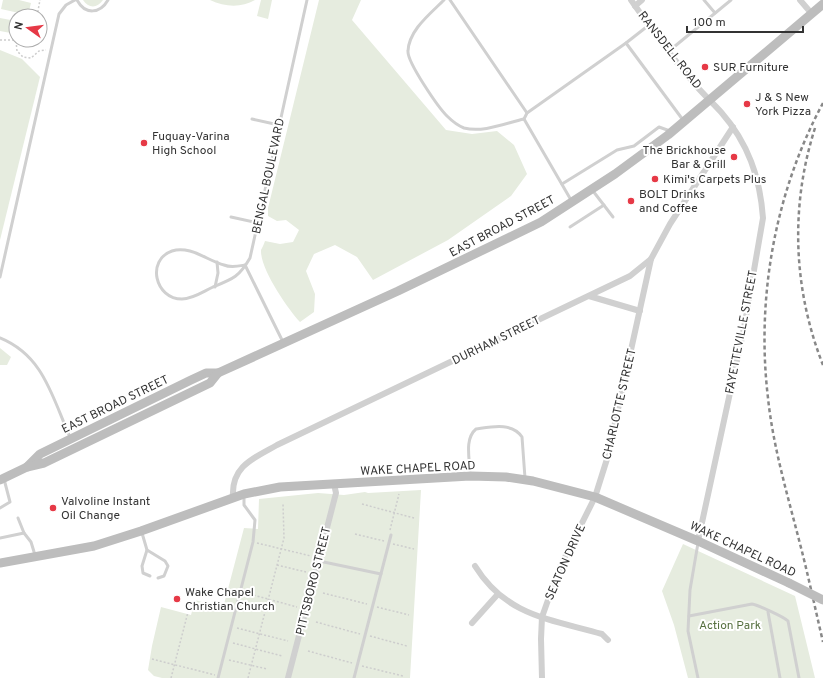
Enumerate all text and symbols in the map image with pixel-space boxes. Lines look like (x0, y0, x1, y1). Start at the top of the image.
north arrow (8, 8, 48, 48)
street label: RANSDELL ROAD (634, 8, 705, 93)
scale bar (687, 8, 803, 34)
text: 100 m (693, 15, 726, 31)
text: N (12, 20, 27, 31)
place label: SUR Furniture (713, 60, 789, 76)
marker: SUR Furniture (700, 62, 710, 72)
place label: J & S New York Pizza (755, 90, 811, 120)
marker: J & S New York Pizza (742, 99, 752, 109)
street label: BENGAL BOULEVARD (249, 117, 289, 236)
place label: Fuquay-Varina High School (152, 129, 230, 159)
marker: Fuquay-Varina High School (139, 138, 149, 148)
place label: The Brickhouse Bar & Grill (643, 143, 726, 173)
marker: The Brickhouse Bar & Grill (729, 152, 739, 162)
place label: Kimi's Carpets Plus (663, 172, 766, 188)
marker: Kimi's Carpets Plus (650, 174, 660, 184)
place label: BOLT Drinks and Coffee (639, 187, 705, 217)
street label: EAST BROAD STREET (447, 192, 558, 262)
marker: BOLT Drinks and Coffee (626, 196, 636, 206)
street label: FAYETTEVILLE STREET (722, 269, 762, 395)
street label: DURHAM STREET (450, 313, 543, 369)
street label: CHARLOTTE STREET (599, 347, 641, 461)
street label: EAST BROAD STREET (59, 372, 172, 438)
street label: WAKE CHAPEL ROAD (360, 458, 476, 480)
place label: Valvoline Instant Oil Change (61, 494, 150, 524)
marker: Valvoline Instant Oil Change (48, 503, 58, 513)
street label: WAKE CHAPEL ROAD (687, 518, 798, 582)
street label: SEATON DRIVE (542, 522, 590, 603)
street label: PITTSBORO STREET (293, 525, 335, 637)
place label: Wake Chapel Christian Church (185, 585, 275, 615)
marker: Wake Chapel Christian Church (172, 594, 182, 604)
park label: Action Park (699, 618, 761, 634)

